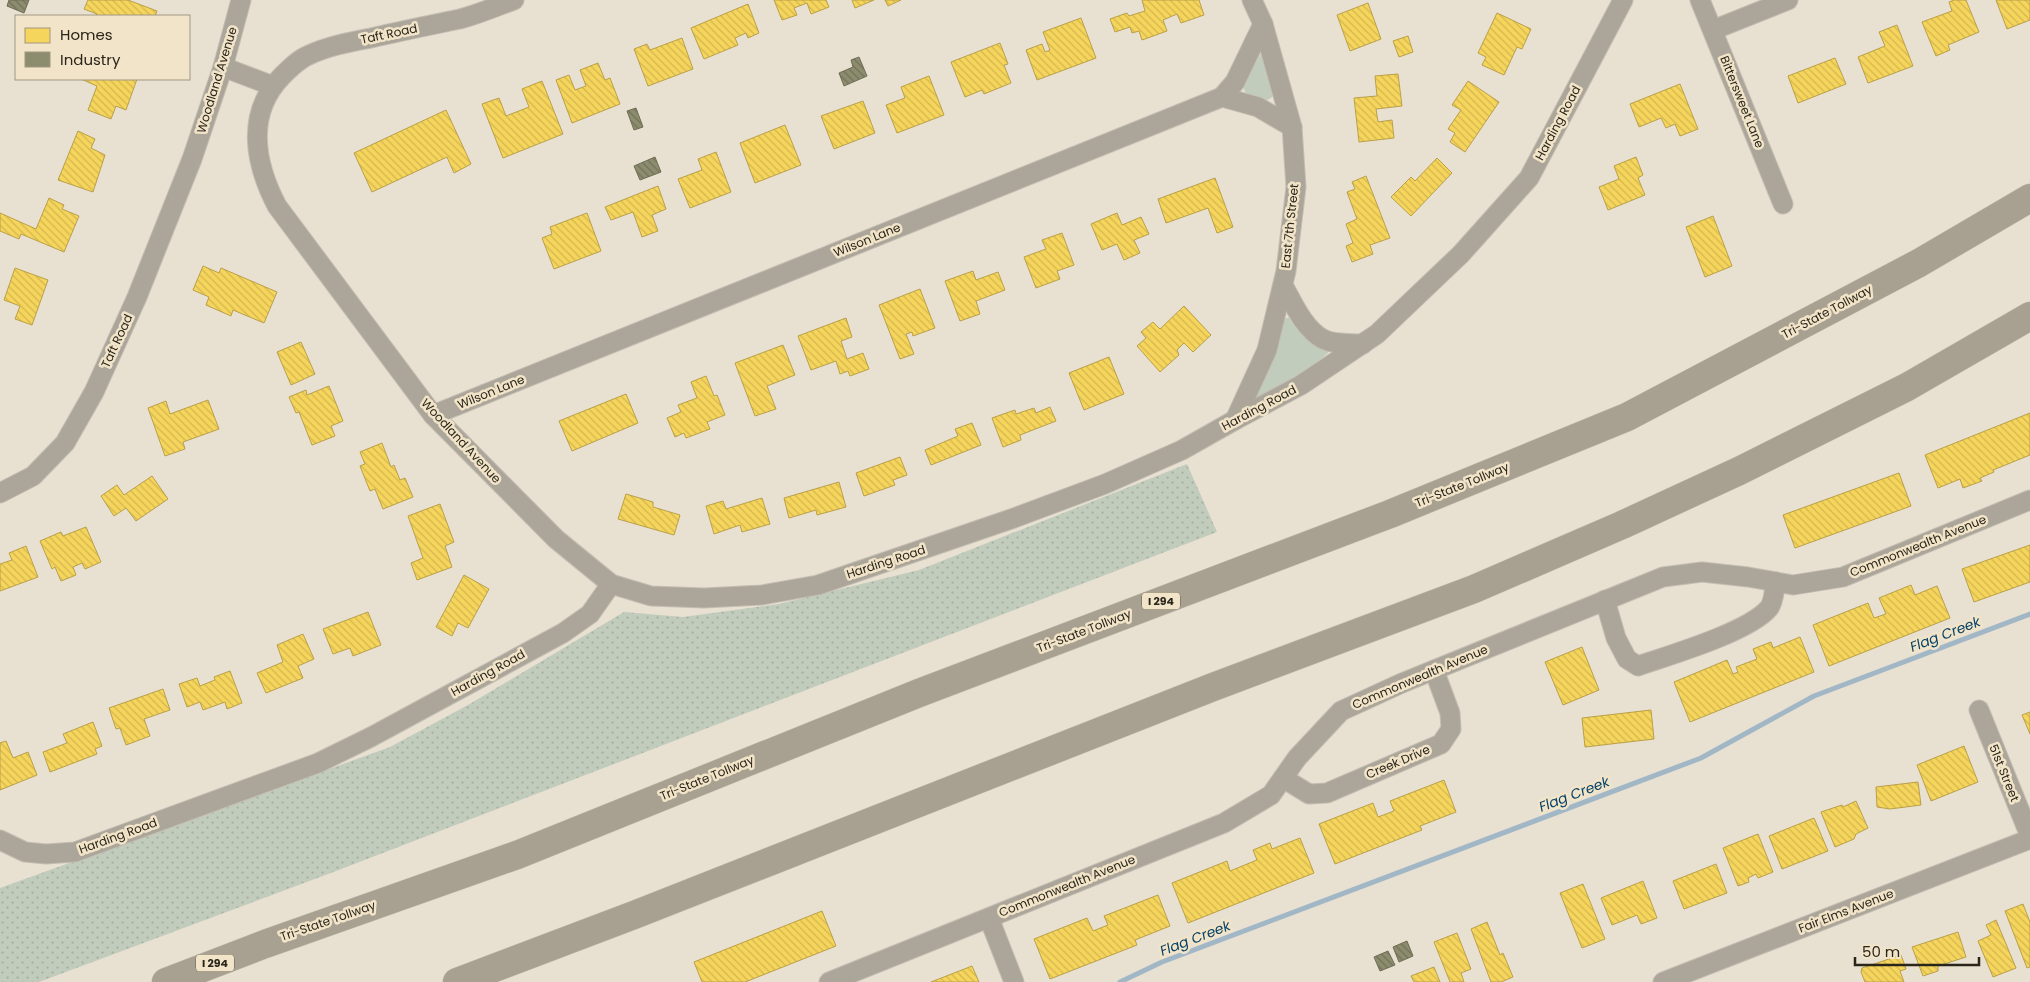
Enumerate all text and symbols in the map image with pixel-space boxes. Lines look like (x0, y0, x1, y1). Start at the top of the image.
legend (15, 15, 190, 80)
street label: Taft Road (359, 19, 419, 48)
text: Homes (60, 24, 113, 45)
street label: Woodland Avenue (192, 25, 241, 135)
text: Industry (60, 49, 121, 70)
street label: Bittersweet Lane (1716, 53, 1769, 150)
street label: Harding Road (1531, 83, 1584, 163)
street label: East 7th Street (1277, 183, 1302, 269)
street label: Wilson Lane (831, 218, 903, 261)
street label: Tri-State Tollway (1779, 281, 1875, 343)
street label: Taft Road (97, 311, 136, 370)
street label: Wilson Lane (455, 370, 527, 413)
street label: Harding Road (1219, 381, 1299, 434)
street label: Woodland Avenue (418, 395, 505, 487)
street label: Tri-State Tollway (1412, 458, 1512, 511)
street label: Commonwealth Avenue (1847, 510, 1989, 581)
street label: Harding Road (844, 541, 928, 582)
road number: I 294 (1142, 592, 1180, 610)
street label: Tri-State Tollway (1034, 605, 1134, 656)
water label: Flag Creek (1907, 611, 1984, 657)
street label: Commonwealth Avenue (1349, 640, 1490, 713)
street label: Harding Road (448, 645, 528, 700)
street label: Creek Drive (1363, 740, 1432, 783)
street label: 51st Street (1985, 742, 2024, 804)
street label: Tri-State Tollway (657, 751, 757, 804)
water label: Flag Creek (1536, 771, 1613, 817)
street label: Harding Road (76, 813, 159, 858)
street label: Commonwealth Avenue (996, 850, 1138, 921)
street label: Fair Elms Avenue (1796, 885, 1896, 937)
street label: Tri-State Tollway (278, 896, 378, 945)
water label: Flag Creek (1157, 915, 1234, 961)
scale bar (1855, 934, 1979, 966)
text: 50 m (1862, 941, 1900, 962)
road number: I 294 (196, 954, 234, 971)

